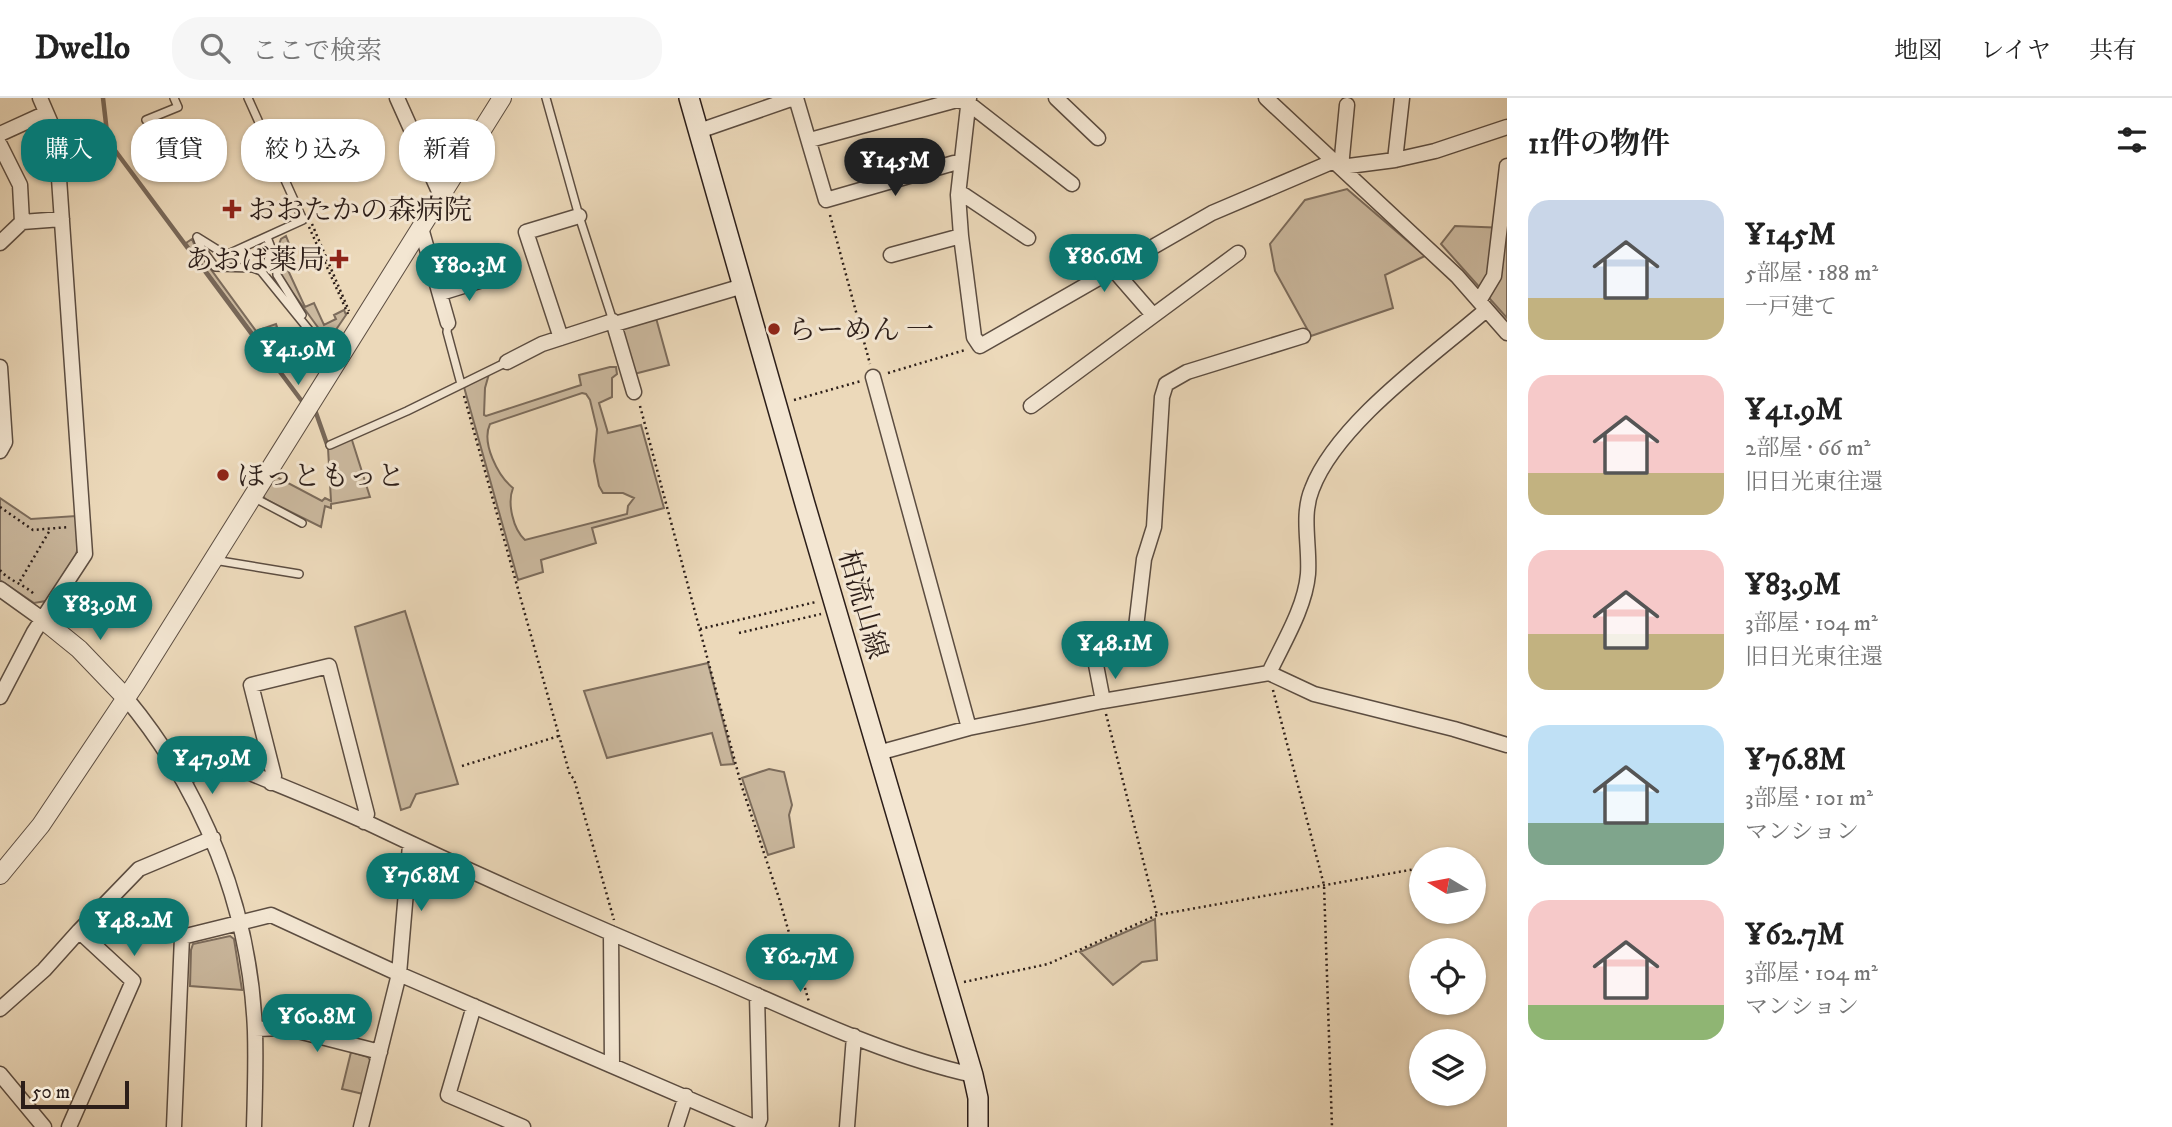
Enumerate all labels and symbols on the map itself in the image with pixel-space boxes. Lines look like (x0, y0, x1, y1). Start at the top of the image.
pin: ¥145M (846, 139, 944, 198)
place label: おおたかの森病院 (248, 193, 472, 228)
marker: おおたかの森病院 (222, 199, 242, 219)
pin: ¥86.6M (1047, 234, 1161, 294)
place label: あおば薬局 (185, 243, 325, 278)
pin: ¥80.3M (412, 244, 526, 303)
marker: あおば薬局 (331, 251, 347, 267)
place label: らーめん 一 (788, 313, 934, 348)
marker: らーめん 一 (766, 321, 782, 337)
pin: ¥41.9M (241, 328, 355, 387)
place label: ほっともっと (237, 459, 405, 494)
marker: ほっともっと (215, 467, 231, 483)
street label: 柏流山線 (830, 546, 895, 663)
pin: ¥83.9M (43, 582, 157, 642)
pin: ¥48.1M (1058, 622, 1172, 681)
pin: ¥47.9M (155, 736, 269, 796)
north arrow (1409, 847, 1486, 924)
pin: ¥76.8M (364, 854, 478, 913)
pin: ¥48.2M (77, 898, 191, 958)
pin: ¥62.7M (743, 934, 857, 994)
pin: ¥60.8M (260, 995, 374, 1054)
scale bar (21, 1078, 130, 1110)

